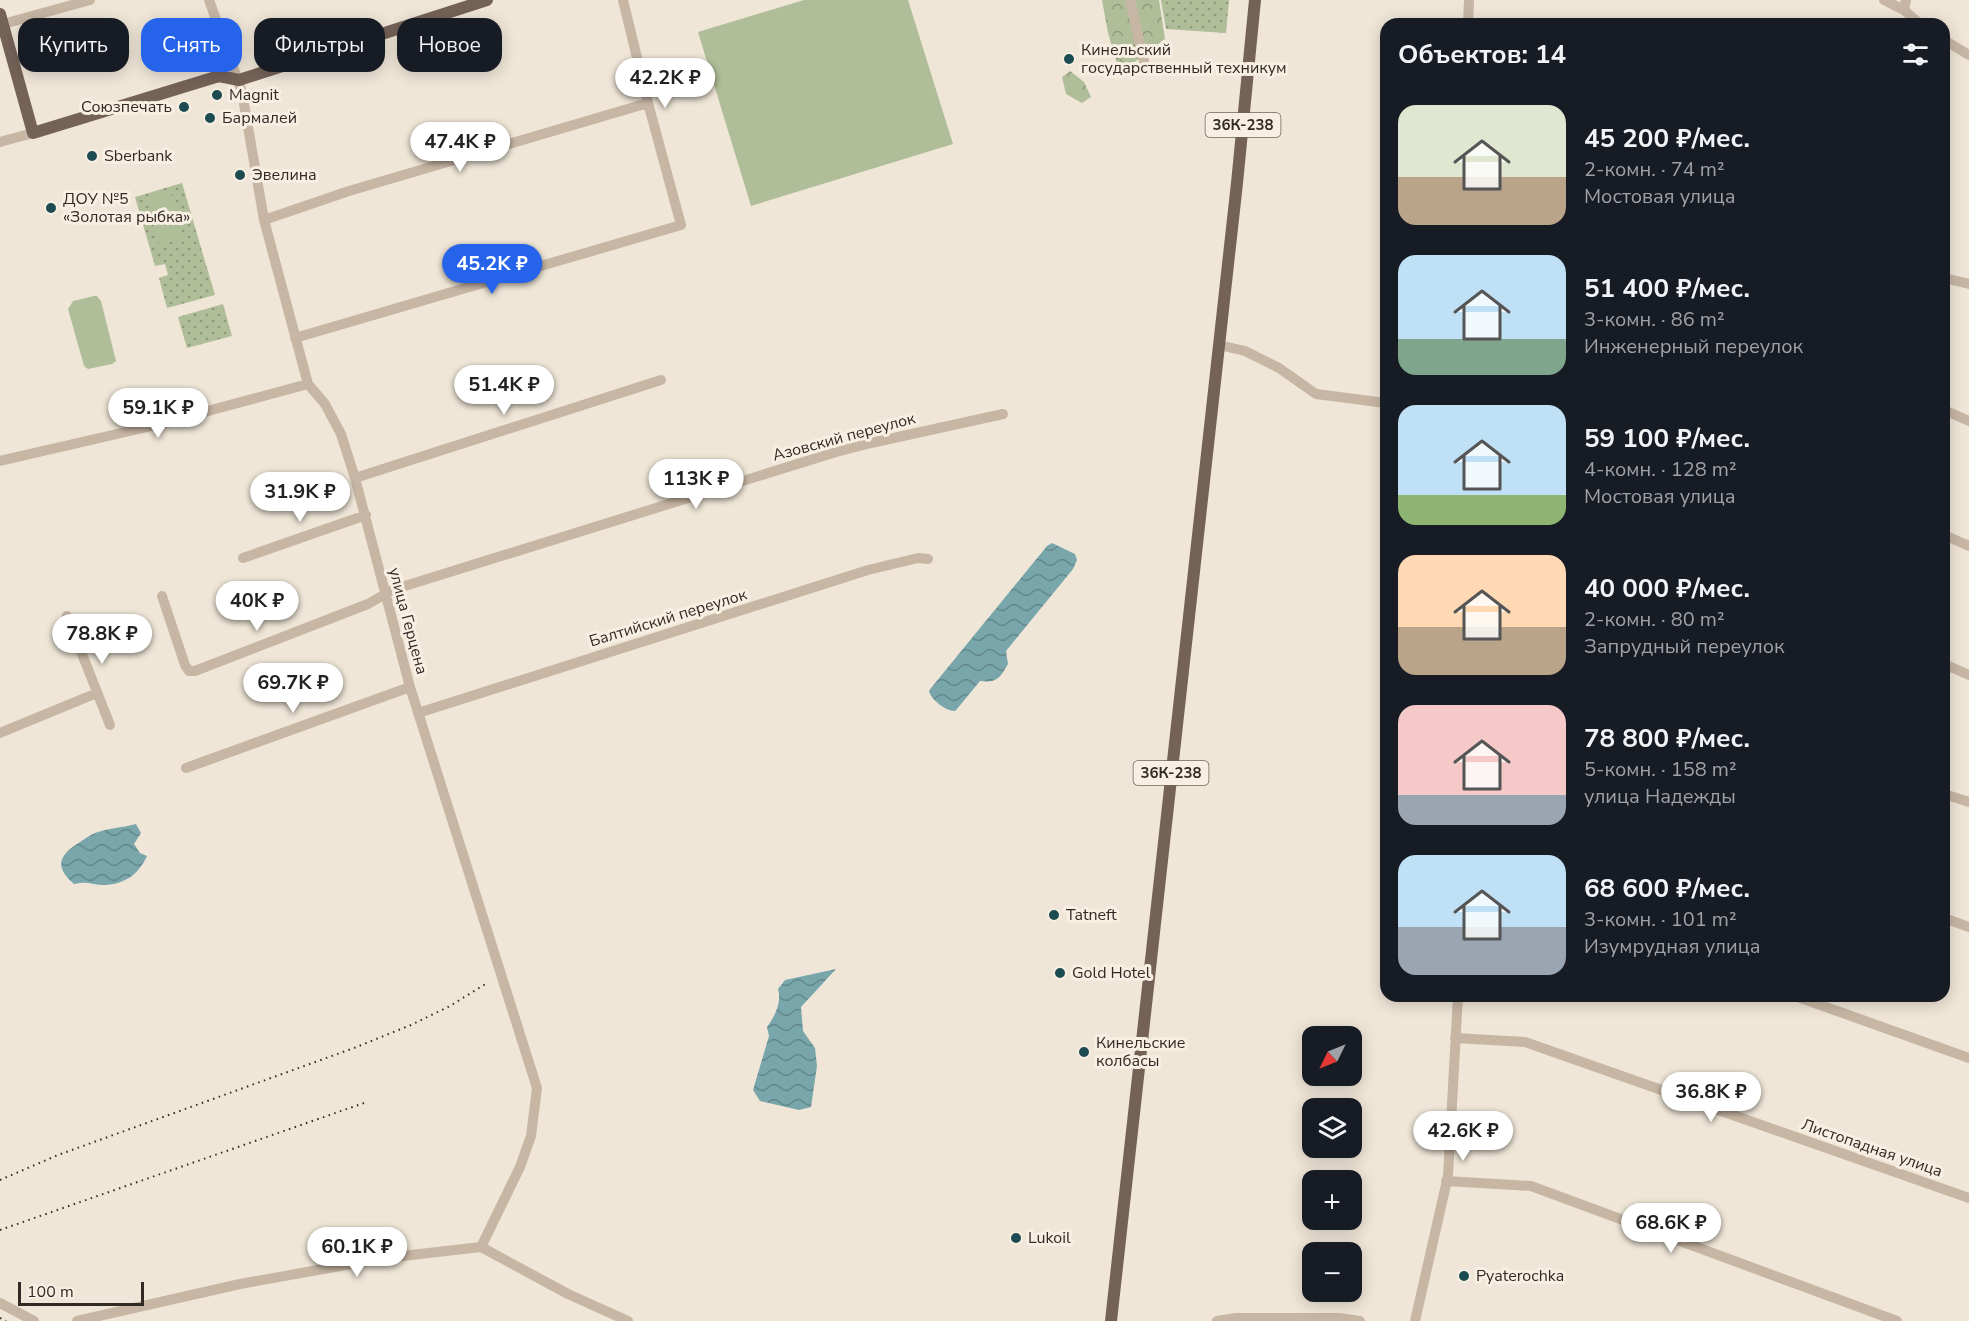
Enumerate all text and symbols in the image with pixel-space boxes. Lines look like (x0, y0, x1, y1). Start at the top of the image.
chip: Купить (18, 18, 129, 72)
chip: Снять (141, 18, 242, 72)
chip: Фильтры (254, 18, 385, 72)
chip: Новое (397, 18, 502, 72)
text: Объектов: 14 (1398, 37, 1566, 72)
icon: filters (1899, 38, 1932, 71)
place label: Кинельский государственный техникум (1081, 39, 1287, 79)
marker: Кинельский государственный техникум (1062, 52, 1076, 66)
pin: 42.2K ₽ (610, 58, 720, 109)
text: 42.2K ₽ (629, 64, 701, 91)
place label: Magnit (229, 84, 279, 106)
marker: Magnit (210, 88, 224, 102)
place label: Союзпечать (81, 96, 172, 118)
marker: Союзпечать (177, 100, 191, 114)
place label: Бармалей (222, 107, 297, 129)
marker: Бармалей (203, 111, 217, 125)
road number: 36К-238 (1206, 113, 1280, 137)
text: 45 200 ₽/мес. (1584, 121, 1750, 156)
pin: 47.4K ₽ (405, 122, 515, 173)
text: 47.4K ₽ (424, 128, 496, 155)
icon: home (1446, 129, 1518, 201)
place label: Sberbank (104, 145, 173, 167)
marker: Sberbank (85, 149, 99, 163)
text: 2-комн. · 74 m² (1584, 156, 1725, 183)
place label: Эвелина (252, 164, 317, 186)
marker: Эвелина (233, 168, 247, 182)
text: Мостовая улица (1584, 183, 1735, 210)
place label: ДОУ №5 «Золотая рыбка» (63, 188, 190, 228)
marker: ДОУ №5 «Золотая рыбка» (44, 201, 58, 215)
pin: 45.2K ₽ (437, 244, 547, 295)
text: 45.2K ₽ (456, 250, 528, 277)
text: 51 400 ₽/мес. (1584, 271, 1750, 306)
icon: home (1446, 279, 1518, 351)
text: 3-комн. · 86 m² (1584, 306, 1725, 333)
text: Инженерный переулок (1584, 333, 1803, 360)
pin: 51.4K ₽ (449, 365, 559, 416)
text: 51.4K ₽ (468, 371, 540, 398)
pin: 59.1K ₽ (103, 388, 213, 439)
text: 59.1K ₽ (122, 394, 194, 421)
street label: Азовский переулок (770, 407, 918, 467)
text: 59 100 ₽/мес. (1584, 421, 1750, 456)
icon: home (1446, 429, 1518, 501)
text: 4-комн. · 128 m² (1584, 456, 1737, 483)
pin: 113K ₽ (647, 459, 745, 510)
text: 113K ₽ (663, 465, 729, 492)
pin: 31.9K ₽ (245, 472, 355, 523)
text: 31.9K ₽ (264, 478, 336, 505)
text: Мостовая улица (1584, 483, 1735, 510)
street label: улица Герцена (383, 565, 433, 677)
text: 40 000 ₽/мес. (1584, 571, 1750, 606)
icon: home (1446, 579, 1518, 651)
pin: 40K ₽ (215, 581, 299, 632)
street label: Балтийский переулок (587, 583, 750, 652)
text: 40K ₽ (230, 587, 284, 614)
text: 2-комн. · 80 m² (1584, 606, 1725, 633)
pin: 78.8K ₽ (47, 614, 157, 665)
text: 78.8K ₽ (66, 620, 138, 647)
text: Запрудный переулок (1584, 633, 1785, 660)
pin: 69.7K ₽ (238, 663, 348, 714)
text: 69.7K ₽ (257, 669, 329, 696)
text: 78 800 ₽/мес. (1584, 721, 1750, 756)
icon: home (1446, 729, 1518, 801)
text: 5-комн. · 158 m² (1584, 756, 1737, 783)
road number: 36К-238 (1134, 761, 1208, 785)
text: улица Надежды (1584, 783, 1736, 810)
text: 68 600 ₽/мес. (1584, 871, 1750, 906)
icon: home (1446, 879, 1518, 951)
place label: Tatneft (1066, 904, 1117, 926)
text: 3-комн. · 101 m² (1584, 906, 1737, 933)
marker: Tatneft (1047, 908, 1061, 922)
text: Изумрудная улица (1584, 933, 1760, 960)
place label: Gold Hotel (1072, 962, 1151, 984)
marker: Gold Hotel (1053, 966, 1067, 980)
north arrow (1302, 1026, 1362, 1086)
map controls (1302, 1026, 1362, 1302)
place label: Кинельские колбасы (1096, 1032, 1185, 1072)
marker: Кинельские колбасы (1077, 1045, 1091, 1059)
pin: 36.8K ₽ (1656, 1072, 1766, 1123)
text: 36.8K ₽ (1675, 1078, 1747, 1105)
button: layers (1302, 1098, 1362, 1158)
pin: 42.6K ₽ (1408, 1111, 1518, 1162)
street label: Листопадная улица (1799, 1114, 1945, 1182)
text: 42.6K ₽ (1427, 1117, 1499, 1144)
button: + (1302, 1170, 1362, 1230)
pin: 68.6K ₽ (1616, 1203, 1726, 1254)
text: 68.6K ₽ (1635, 1209, 1707, 1236)
pin: 60.1K ₽ (302, 1227, 412, 1278)
place label: Lukoil (1028, 1227, 1071, 1249)
marker: Lukoil (1009, 1231, 1023, 1245)
text: 60.1K ₽ (321, 1233, 393, 1260)
button: − (1302, 1242, 1362, 1302)
place label: Pyaterochka (1476, 1265, 1564, 1287)
marker: Pyaterochka (1457, 1269, 1471, 1283)
scale bar (18, 1279, 144, 1306)
text: 100 m (27, 1281, 74, 1303)

